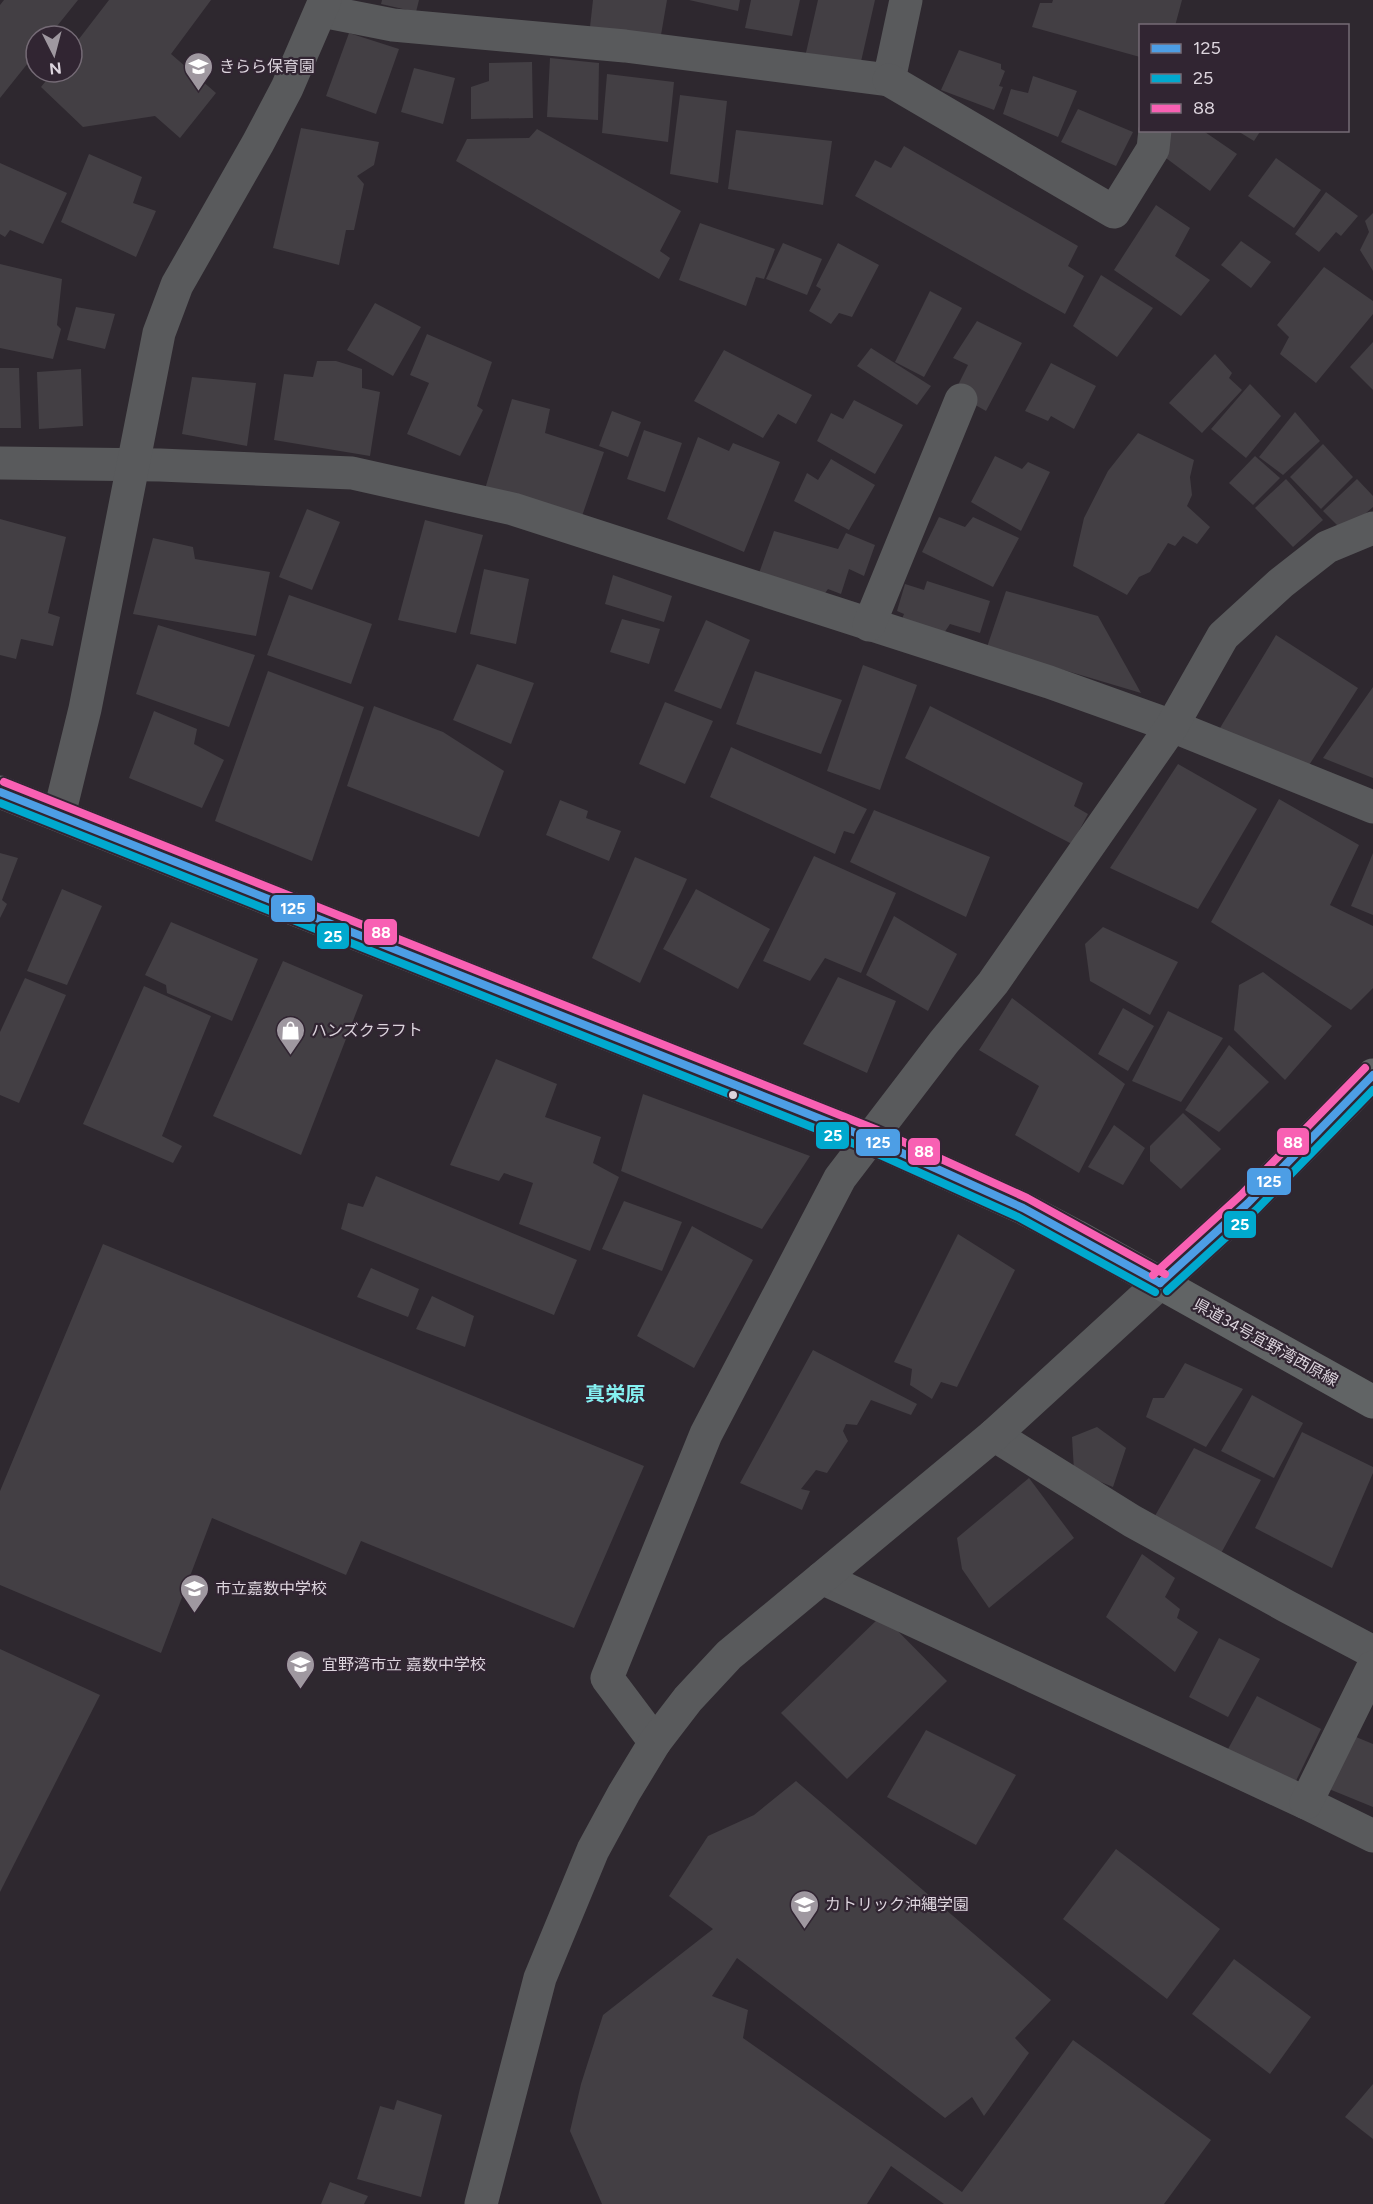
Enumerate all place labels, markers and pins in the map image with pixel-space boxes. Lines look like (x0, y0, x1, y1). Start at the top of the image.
school or university icon: きらら保育園 (182, 50, 214, 92)
place label: きらら保育園 (219, 57, 315, 76)
shop icon: ハンズクラフト (274, 1014, 306, 1056)
place label: ハンズクラフト (311, 1021, 423, 1040)
unlabelled marker (727, 1089, 739, 1101)
school or university icon: 市立嘉数中学校 (178, 1572, 210, 1614)
place label: 市立嘉数中学校 (215, 1579, 327, 1598)
school or university icon: 宜野湾市立 嘉数中学校 (285, 1648, 317, 1690)
place label: 宜野湾市立 嘉数中学校 (322, 1655, 486, 1674)
school or university icon: カトリック沖縄学園 (788, 1888, 820, 1930)
place label: カトリック沖縄学園 (825, 1895, 969, 1914)

